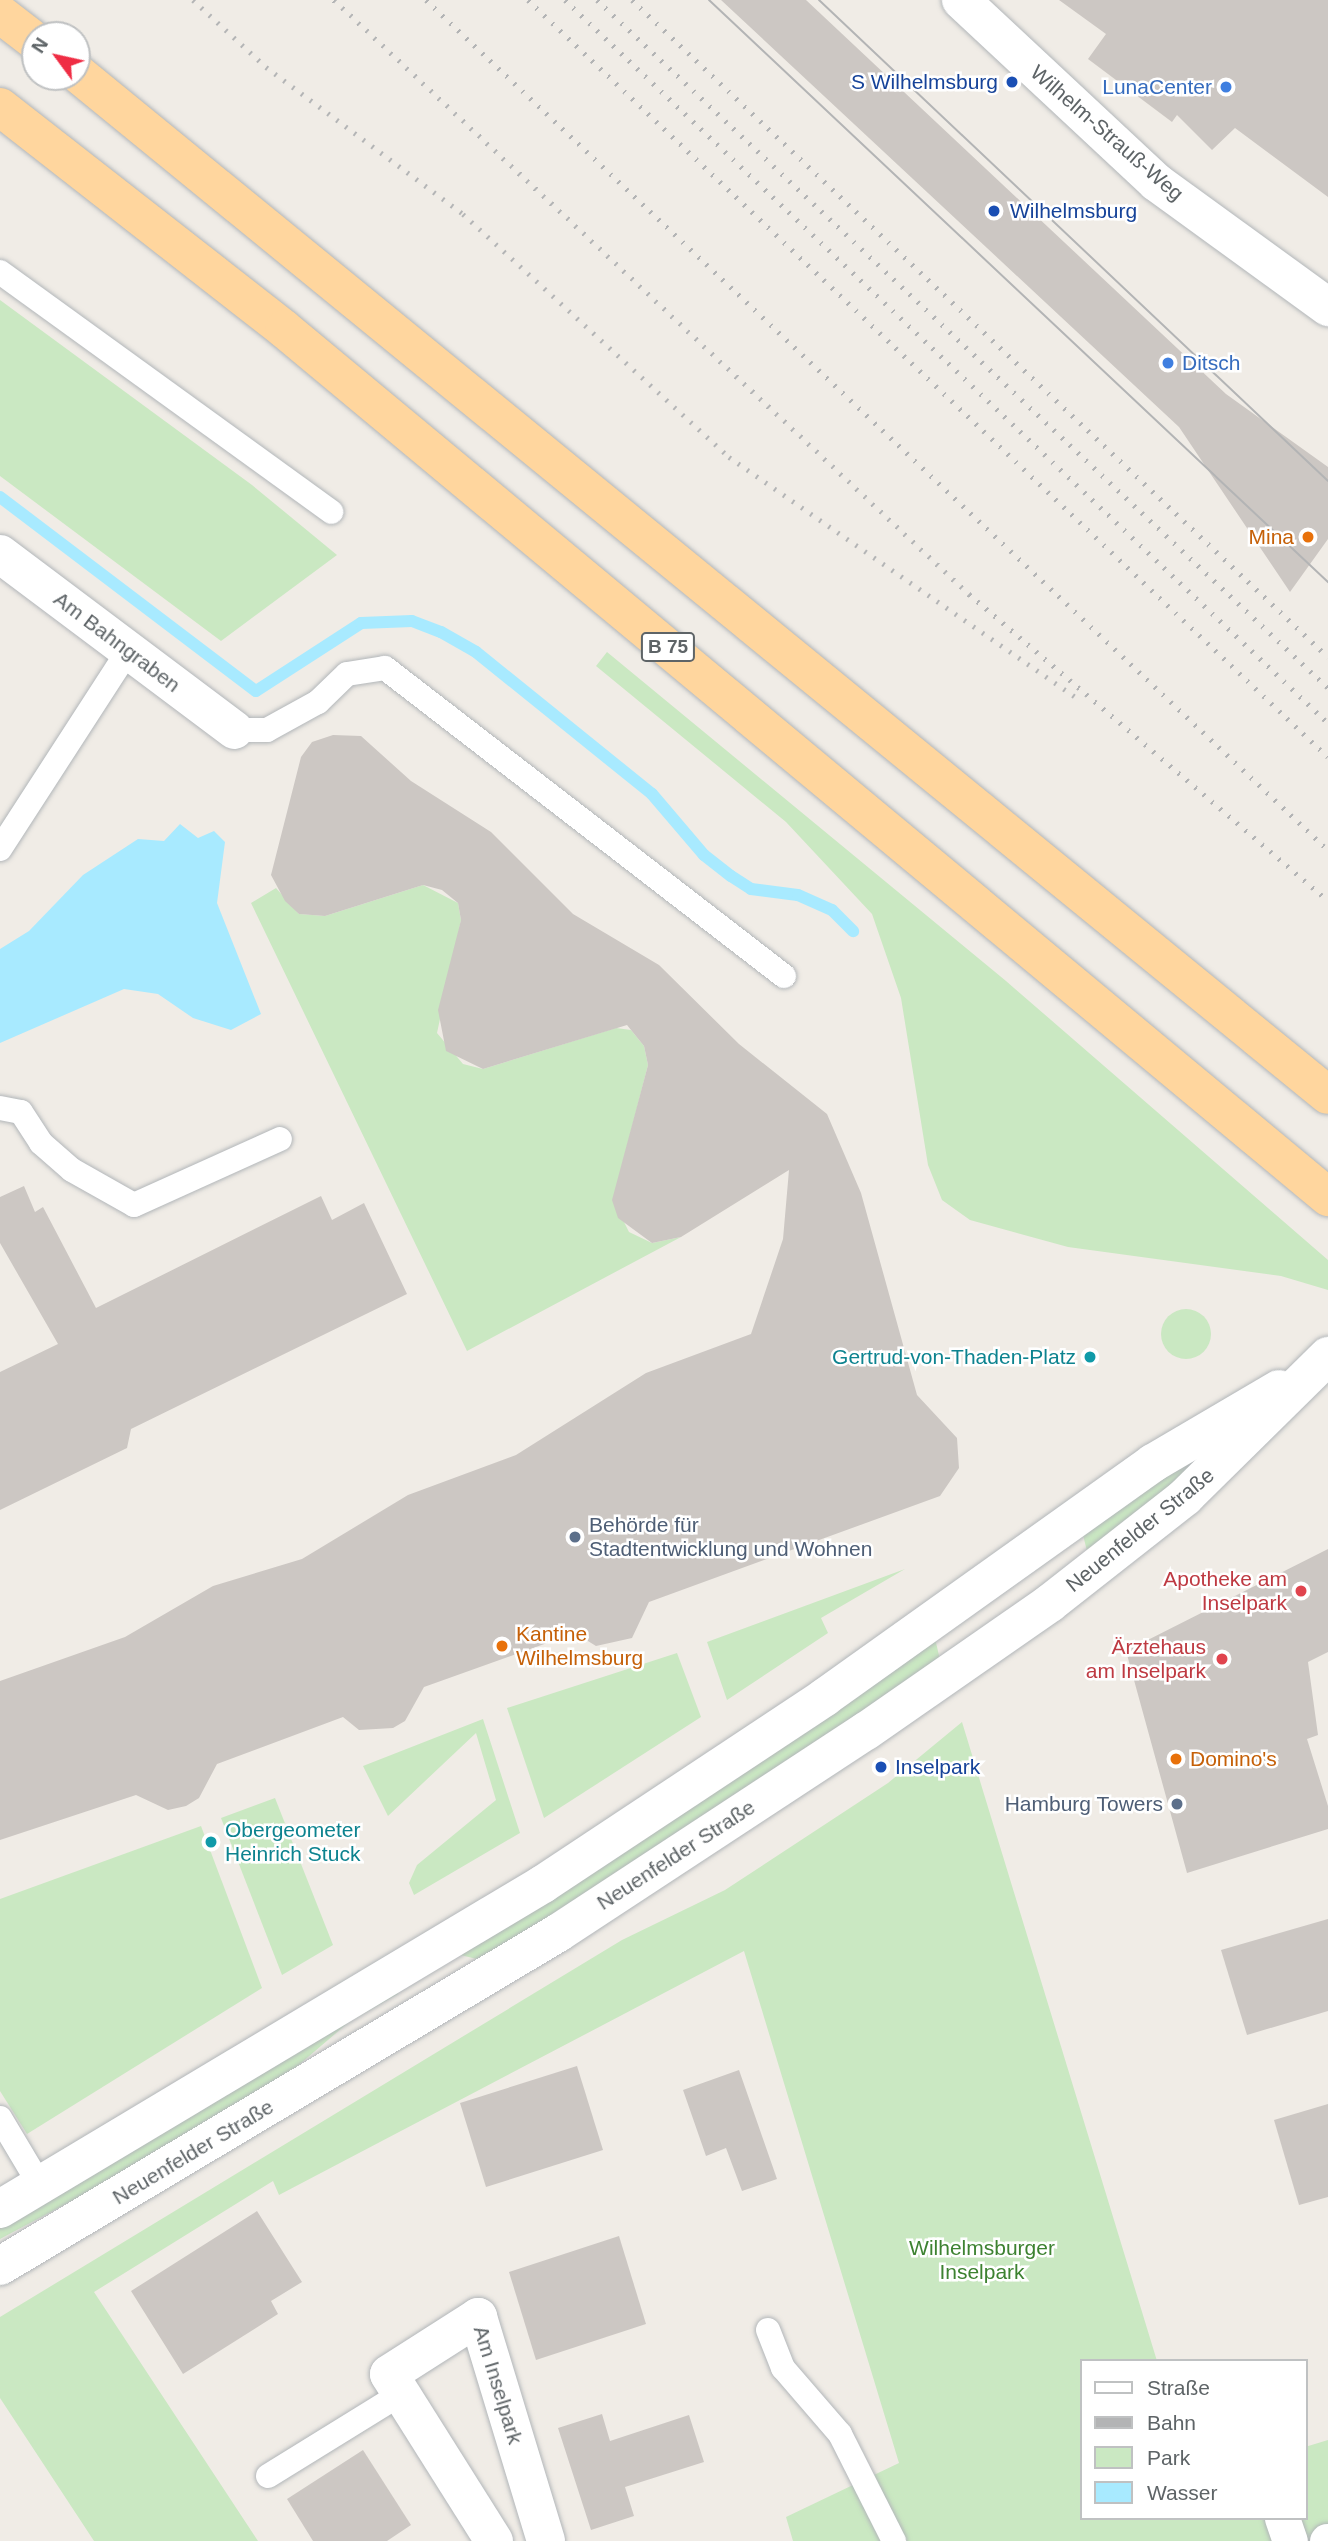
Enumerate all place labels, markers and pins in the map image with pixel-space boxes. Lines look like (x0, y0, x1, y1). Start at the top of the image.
place label: S Wilhelmsburg (851, 69, 998, 95)
marker: S Wilhelmsburg (1004, 74, 1020, 90)
place label: LunaCenter (1102, 74, 1212, 100)
marker: LunaCenter (1218, 79, 1234, 95)
place label: Wilhelmsburg (1010, 198, 1137, 224)
marker: Wilhelmsburg (984, 201, 1004, 221)
place label: Ditsch (1182, 350, 1240, 376)
marker: Ditsch (1160, 355, 1176, 371)
place label: Mina (1248, 524, 1294, 550)
marker: Mina (1300, 529, 1316, 545)
place label: Gertrud-von-Thaden-Platz (832, 1344, 1076, 1370)
marker: Gertrud-von-Thaden-Platz (1082, 1349, 1098, 1365)
place label: Behörde für Stadtentwicklung und Wohnen (589, 1512, 872, 1562)
marker: Behörde für Stadtentwicklung und Wohnen (567, 1529, 583, 1545)
place label: Apotheke am Inselpark (1163, 1566, 1287, 1616)
marker: Apotheke am Inselpark (1293, 1583, 1309, 1599)
place label: Kantine Wilhelmsburg (516, 1621, 643, 1671)
place label: Ärztehaus am Inselpark (1086, 1634, 1206, 1684)
marker: Kantine Wilhelmsburg (494, 1638, 510, 1654)
marker: Ärztehaus am Inselpark (1212, 1649, 1232, 1669)
place label: Domino's (1190, 1746, 1277, 1772)
marker: Domino's (1168, 1751, 1184, 1767)
place label: Inselpark (895, 1754, 980, 1780)
marker: Inselpark (873, 1759, 889, 1775)
place label: Hamburg Towers (1004, 1791, 1163, 1817)
marker: Hamburg Towers (1169, 1796, 1185, 1812)
place label: Obergeometer Heinrich Stuck (225, 1817, 360, 1867)
marker: Obergeometer Heinrich Stuck (203, 1834, 219, 1850)

